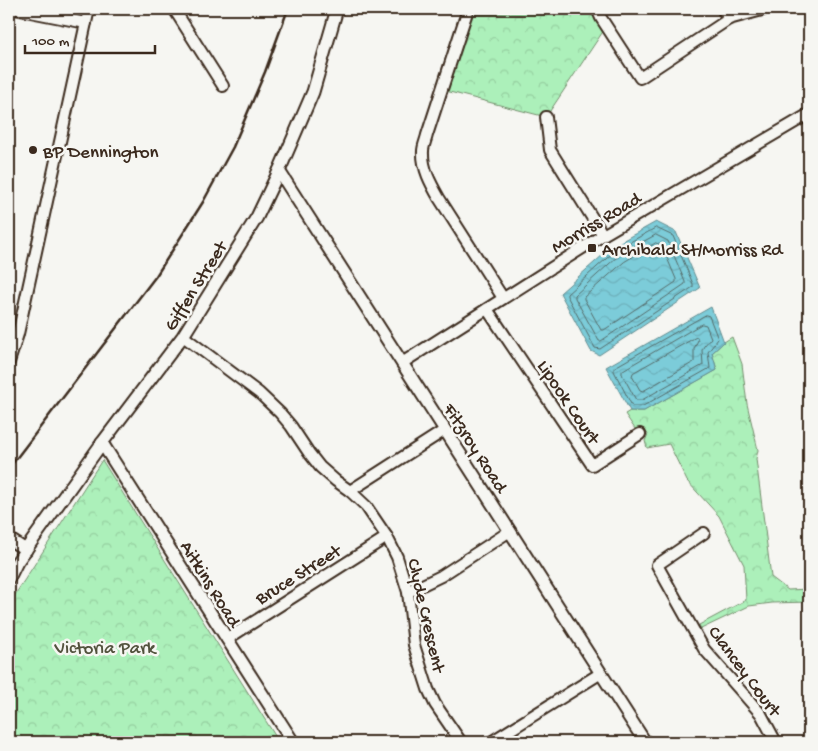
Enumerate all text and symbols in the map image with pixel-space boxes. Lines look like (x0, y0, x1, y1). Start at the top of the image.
scale bar (25, 22, 155, 54)
text: 100 m (31, 33, 70, 51)
place label: BP Dennington (42, 142, 159, 165)
marker: BP Dennington (27, 144, 39, 156)
street label: Morriss Road (548, 187, 647, 260)
street label: Giffen Street (160, 236, 235, 336)
place label: Archibald St/Morriss Rd (602, 240, 784, 263)
marker: Archibald St/Morriss Rd (586, 242, 598, 254)
street label: Lipook Court (531, 356, 605, 451)
street label: Fitzroy Road (436, 399, 512, 499)
street label: Aitkins Road (173, 537, 246, 634)
street label: Bruce Street (251, 539, 348, 612)
street label: Clyde Crescent (400, 557, 449, 677)
street label: Clancey Court (702, 622, 786, 724)
park label: Victoria Park (54, 638, 157, 661)

